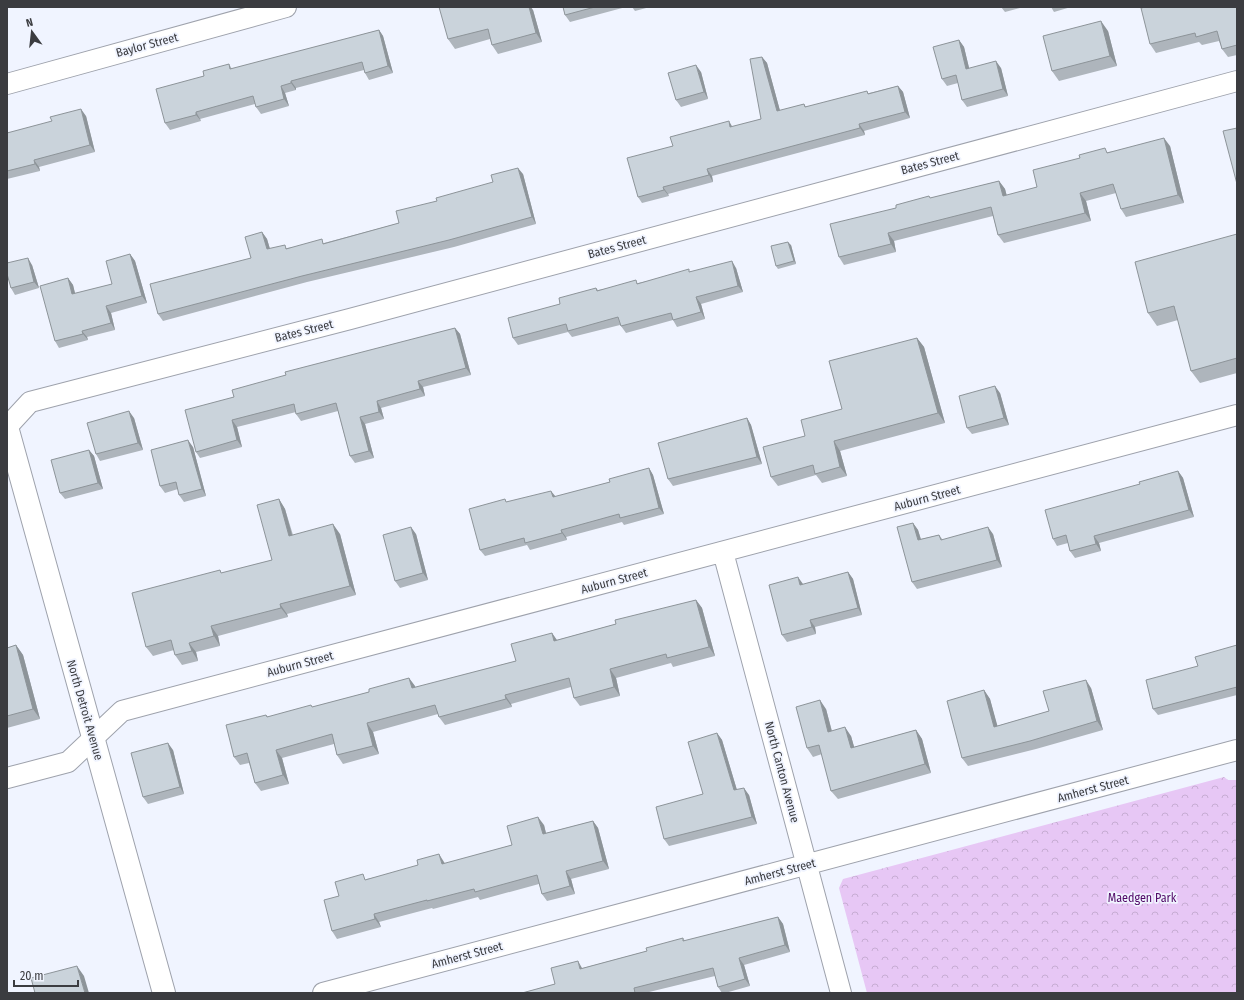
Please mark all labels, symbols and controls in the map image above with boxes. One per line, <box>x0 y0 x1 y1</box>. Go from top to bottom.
north arrow <box>12 12 52 52</box>
text: N <box>25 16 34 30</box>
street label: Baylor Street <box>114 30 180 60</box>
street label: Bates Street <box>899 149 961 177</box>
street label: Bates Street <box>586 233 648 261</box>
street label: Bates Street <box>273 317 335 345</box>
street label: Auburn Street <box>892 482 962 514</box>
street label: Auburn Street <box>579 565 649 597</box>
street label: Auburn Street <box>265 648 335 680</box>
street label: North Detroit Avenue <box>64 658 106 762</box>
street label: North Canton Avenue <box>762 720 802 824</box>
street label: Amherst Street <box>1056 773 1130 805</box>
street label: Amherst Street <box>743 856 817 888</box>
park label: Maedgen Park <box>1108 891 1177 905</box>
street label: Amherst Street <box>430 939 504 971</box>
scale bar <box>14 962 78 988</box>
text: 20 m <box>20 969 44 983</box>

